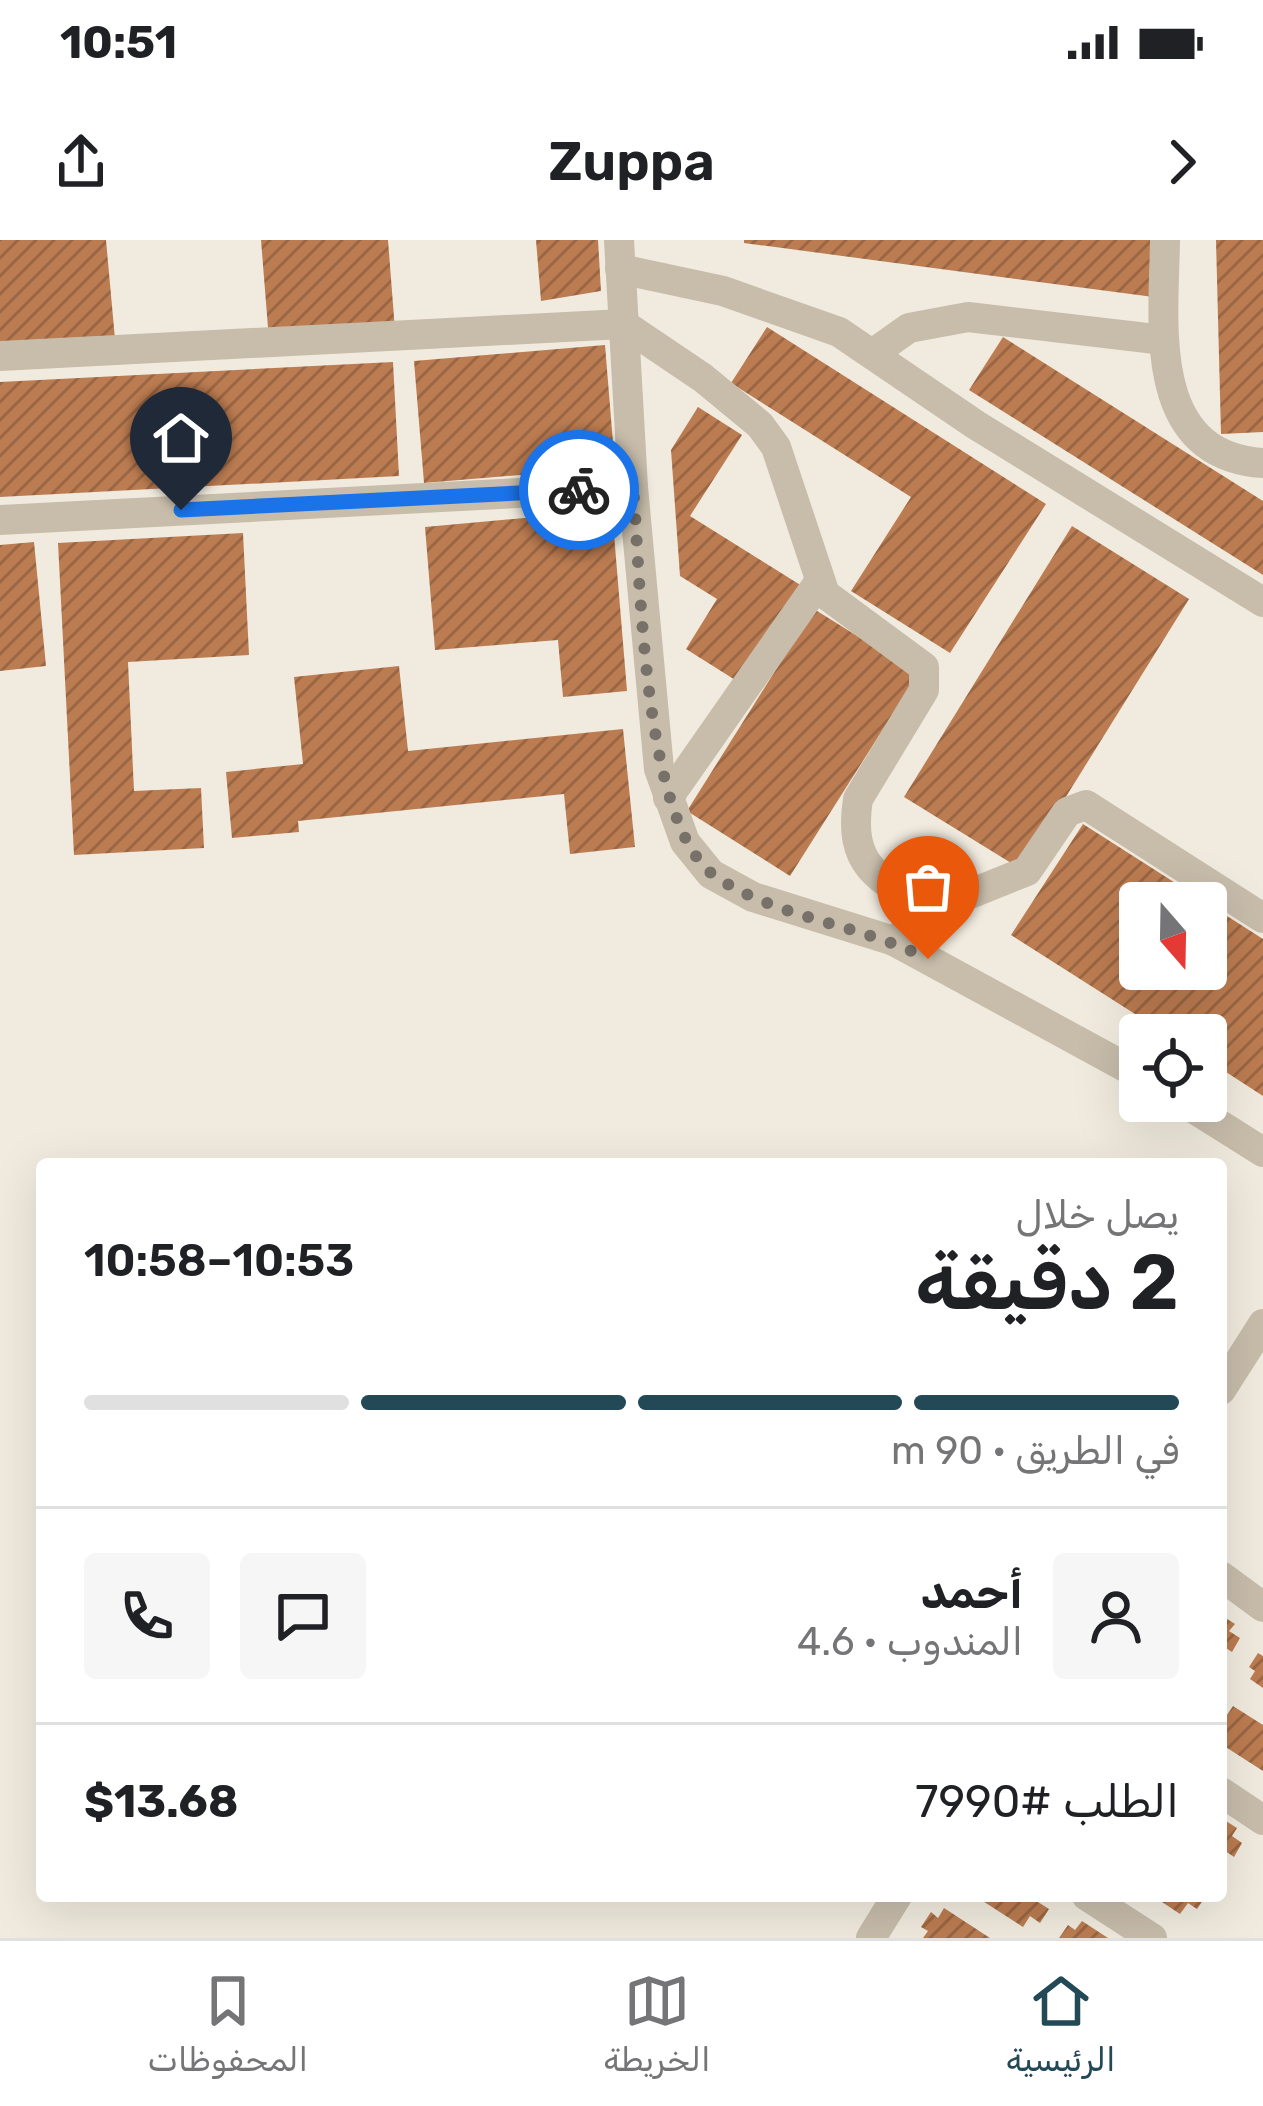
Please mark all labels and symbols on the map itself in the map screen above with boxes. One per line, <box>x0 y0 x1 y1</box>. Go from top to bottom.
pin <box>130 387 232 510</box>
courier <box>519 430 639 550</box>
pin <box>877 836 979 959</box>
north arrow <box>1119 882 1227 990</box>

